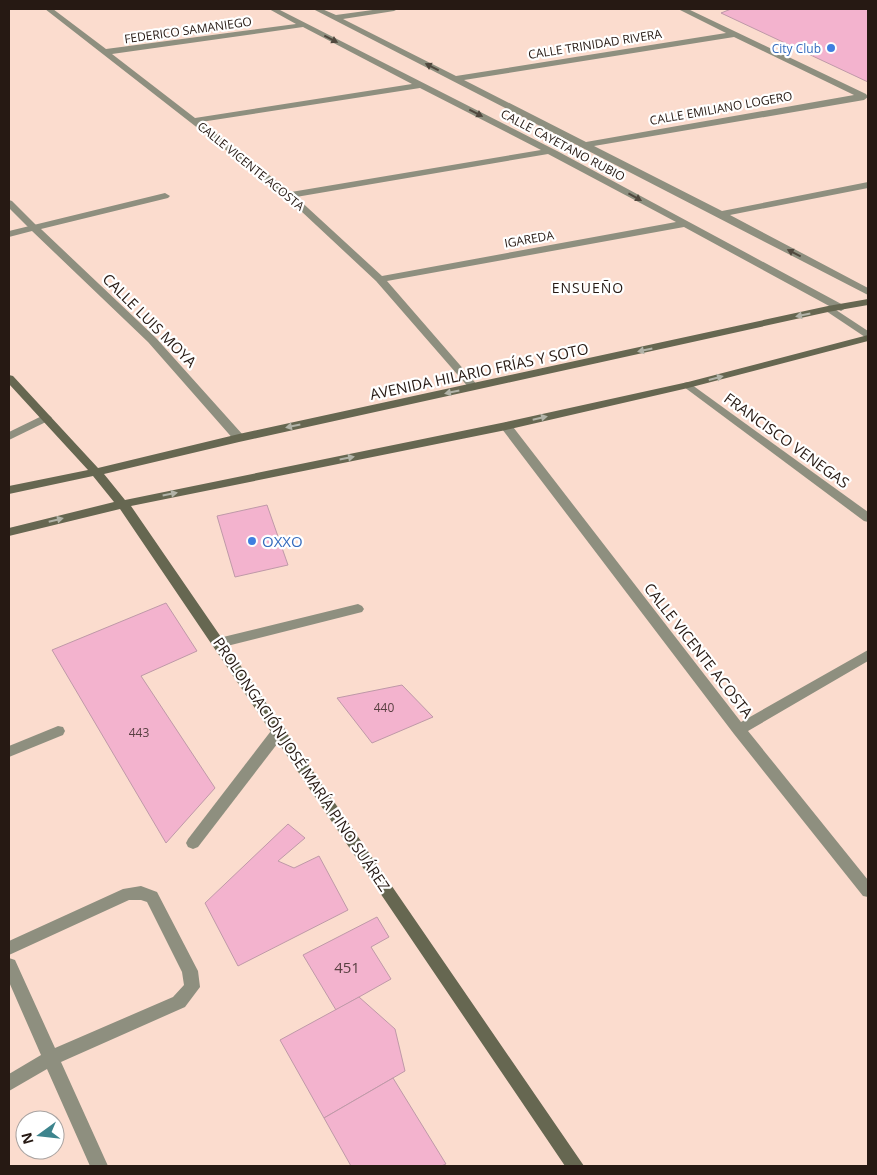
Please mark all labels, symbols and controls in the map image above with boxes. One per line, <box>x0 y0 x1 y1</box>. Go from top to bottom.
street label: FEDERICO SAMANIEGO <box>123 13 253 47</box>
street label: CALLE TRINIDAD RIVERA <box>527 25 663 63</box>
one-way arrow <box>324 35 339 43</box>
place label: City Club <box>772 40 821 57</box>
marker: City Club <box>825 42 837 54</box>
one-way arrow <box>424 63 439 71</box>
street label: CALLE EMILIANO LOGERO <box>648 87 794 129</box>
street label: CALLE CAYETANO RUBIO <box>498 105 628 185</box>
one-way arrow <box>469 109 483 117</box>
street label: CALLE VICENTE ACOSTA <box>194 118 308 215</box>
one-way arrow <box>628 193 642 202</box>
street label: IGAREDA <box>503 226 556 252</box>
one-way arrow <box>787 249 801 257</box>
street label: CALLE LUIS MOYA <box>99 269 202 372</box>
district label: ENSUEÑO <box>552 278 624 297</box>
one-way arrow <box>796 311 811 319</box>
street label: AVENIDA HILARIO FRÍAS Y SOTO <box>368 338 590 404</box>
one-way arrow <box>637 346 652 354</box>
one-way arrow <box>708 374 723 382</box>
one-way arrow <box>444 388 459 396</box>
street label: FRANCISCO VENEGAS <box>720 388 854 492</box>
one-way arrow <box>533 414 548 422</box>
one-way arrow <box>285 422 300 430</box>
one-way arrow <box>339 454 355 462</box>
one-way arrow <box>163 490 178 498</box>
one-way arrow <box>49 516 64 524</box>
place label: OXXO <box>262 531 303 551</box>
marker: OXXO <box>246 535 258 547</box>
street label: CALLE VICENTE ACOSTA <box>640 578 758 722</box>
street label: PROLONGACIÓN JOSÉ MARÍA PINO SUÁREZ <box>209 633 395 895</box>
house number: 440 <box>374 699 394 716</box>
house number: 443 <box>129 724 149 741</box>
house number: 451 <box>334 957 360 977</box>
north arrow <box>15 1110 65 1160</box>
text: N <box>16 1131 38 1146</box>

